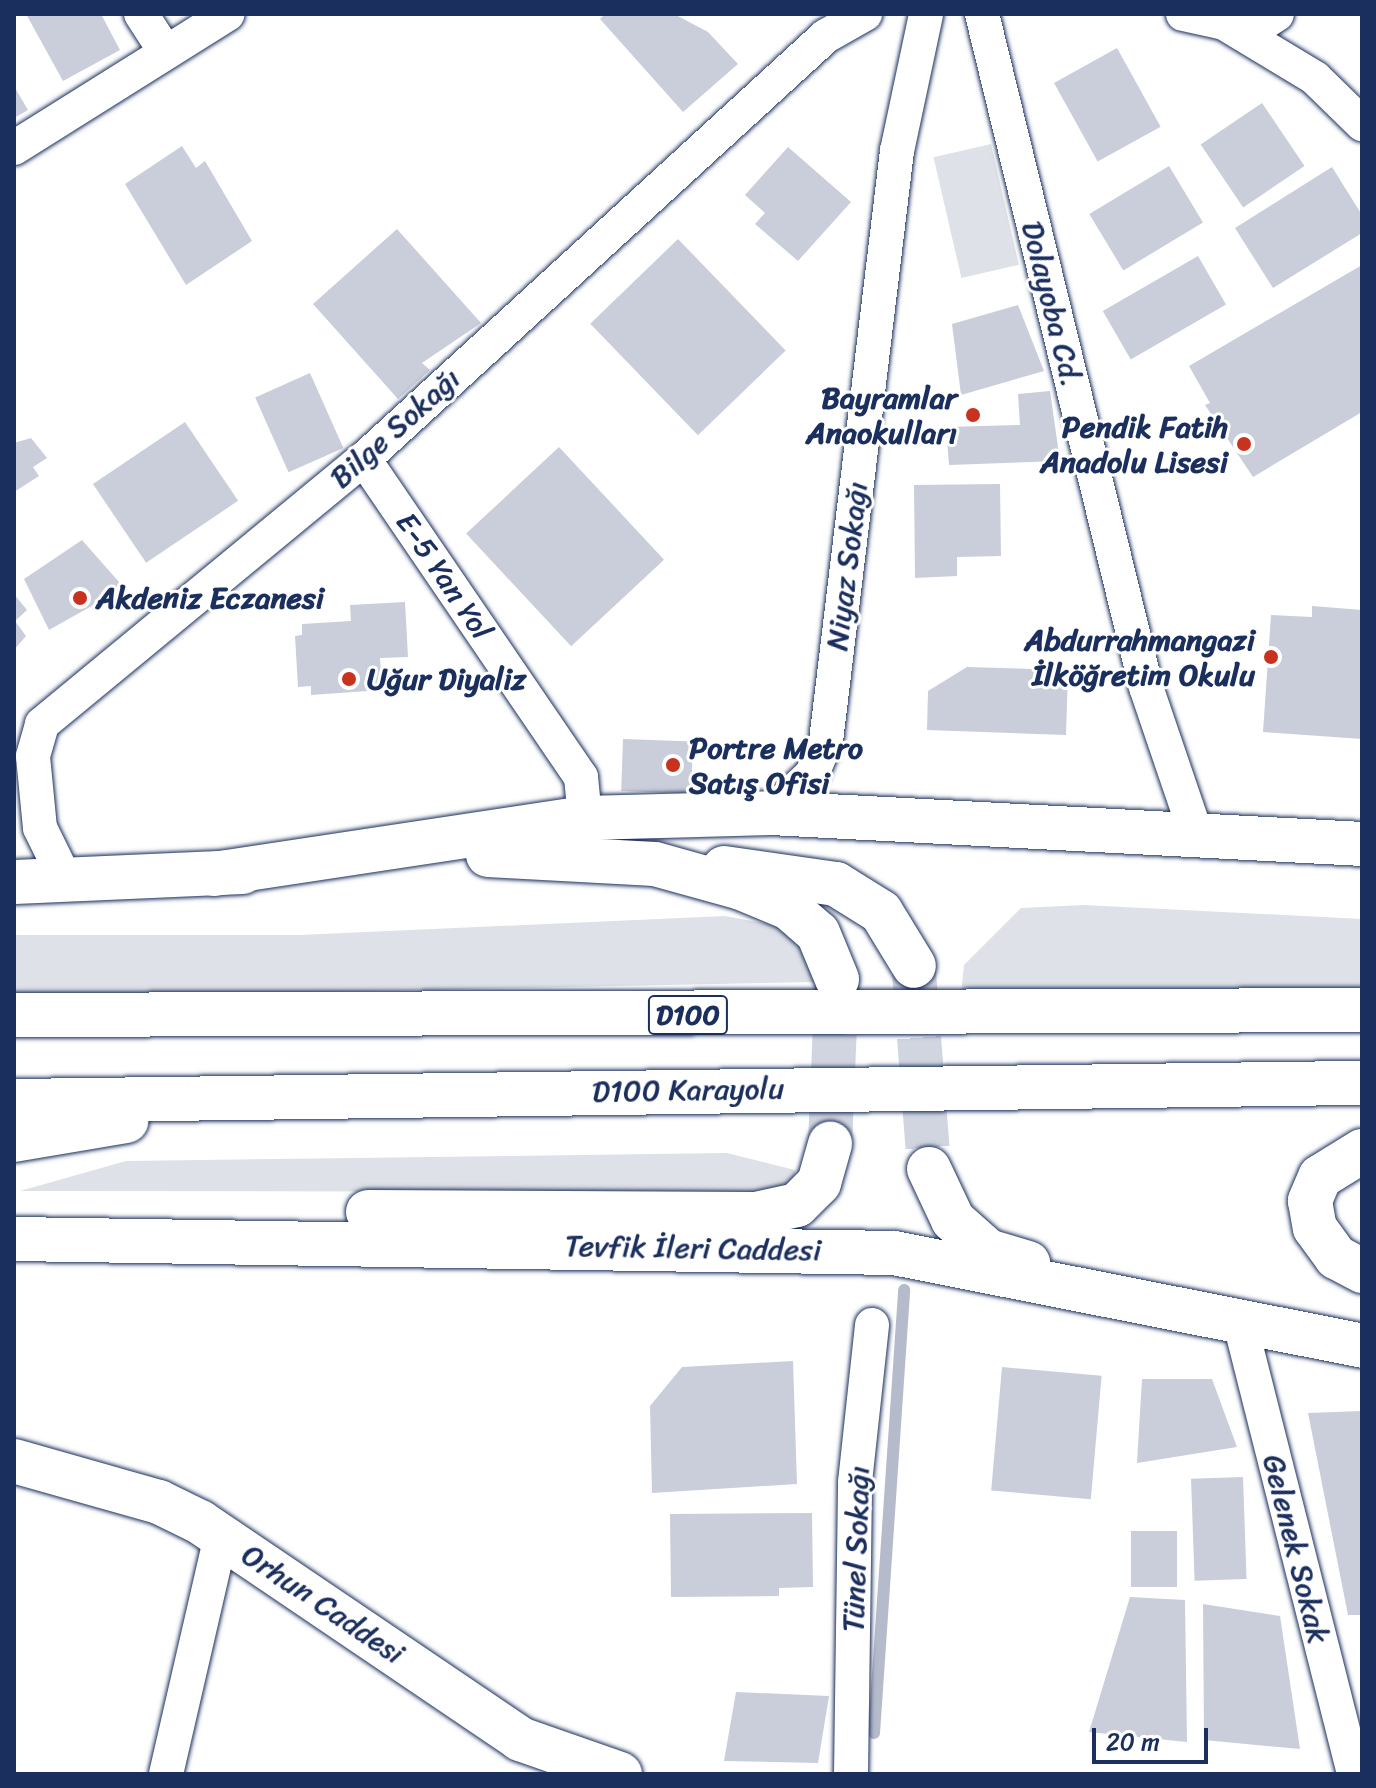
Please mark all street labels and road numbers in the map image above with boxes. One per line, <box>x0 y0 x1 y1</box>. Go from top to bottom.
street label: Dolayoba Cd. <box>1014 217 1090 391</box>
street label: Bilge Sokağı <box>323 360 467 496</box>
street label: Niyaz Sokağı <box>819 479 875 653</box>
street label: E-5 Yan Yol <box>388 505 500 647</box>
road number: D100 <box>646 991 730 1039</box>
street label: D100 Karayolu <box>592 1070 784 1110</box>
street label: Tevfik İleri Caddesi <box>565 1228 821 1268</box>
street label: Gelenek Sokak <box>1255 1451 1337 1647</box>
street label: Tünel Sokağı <box>835 1465 877 1633</box>
street label: Orhun Caddesi <box>235 1536 411 1672</box>

